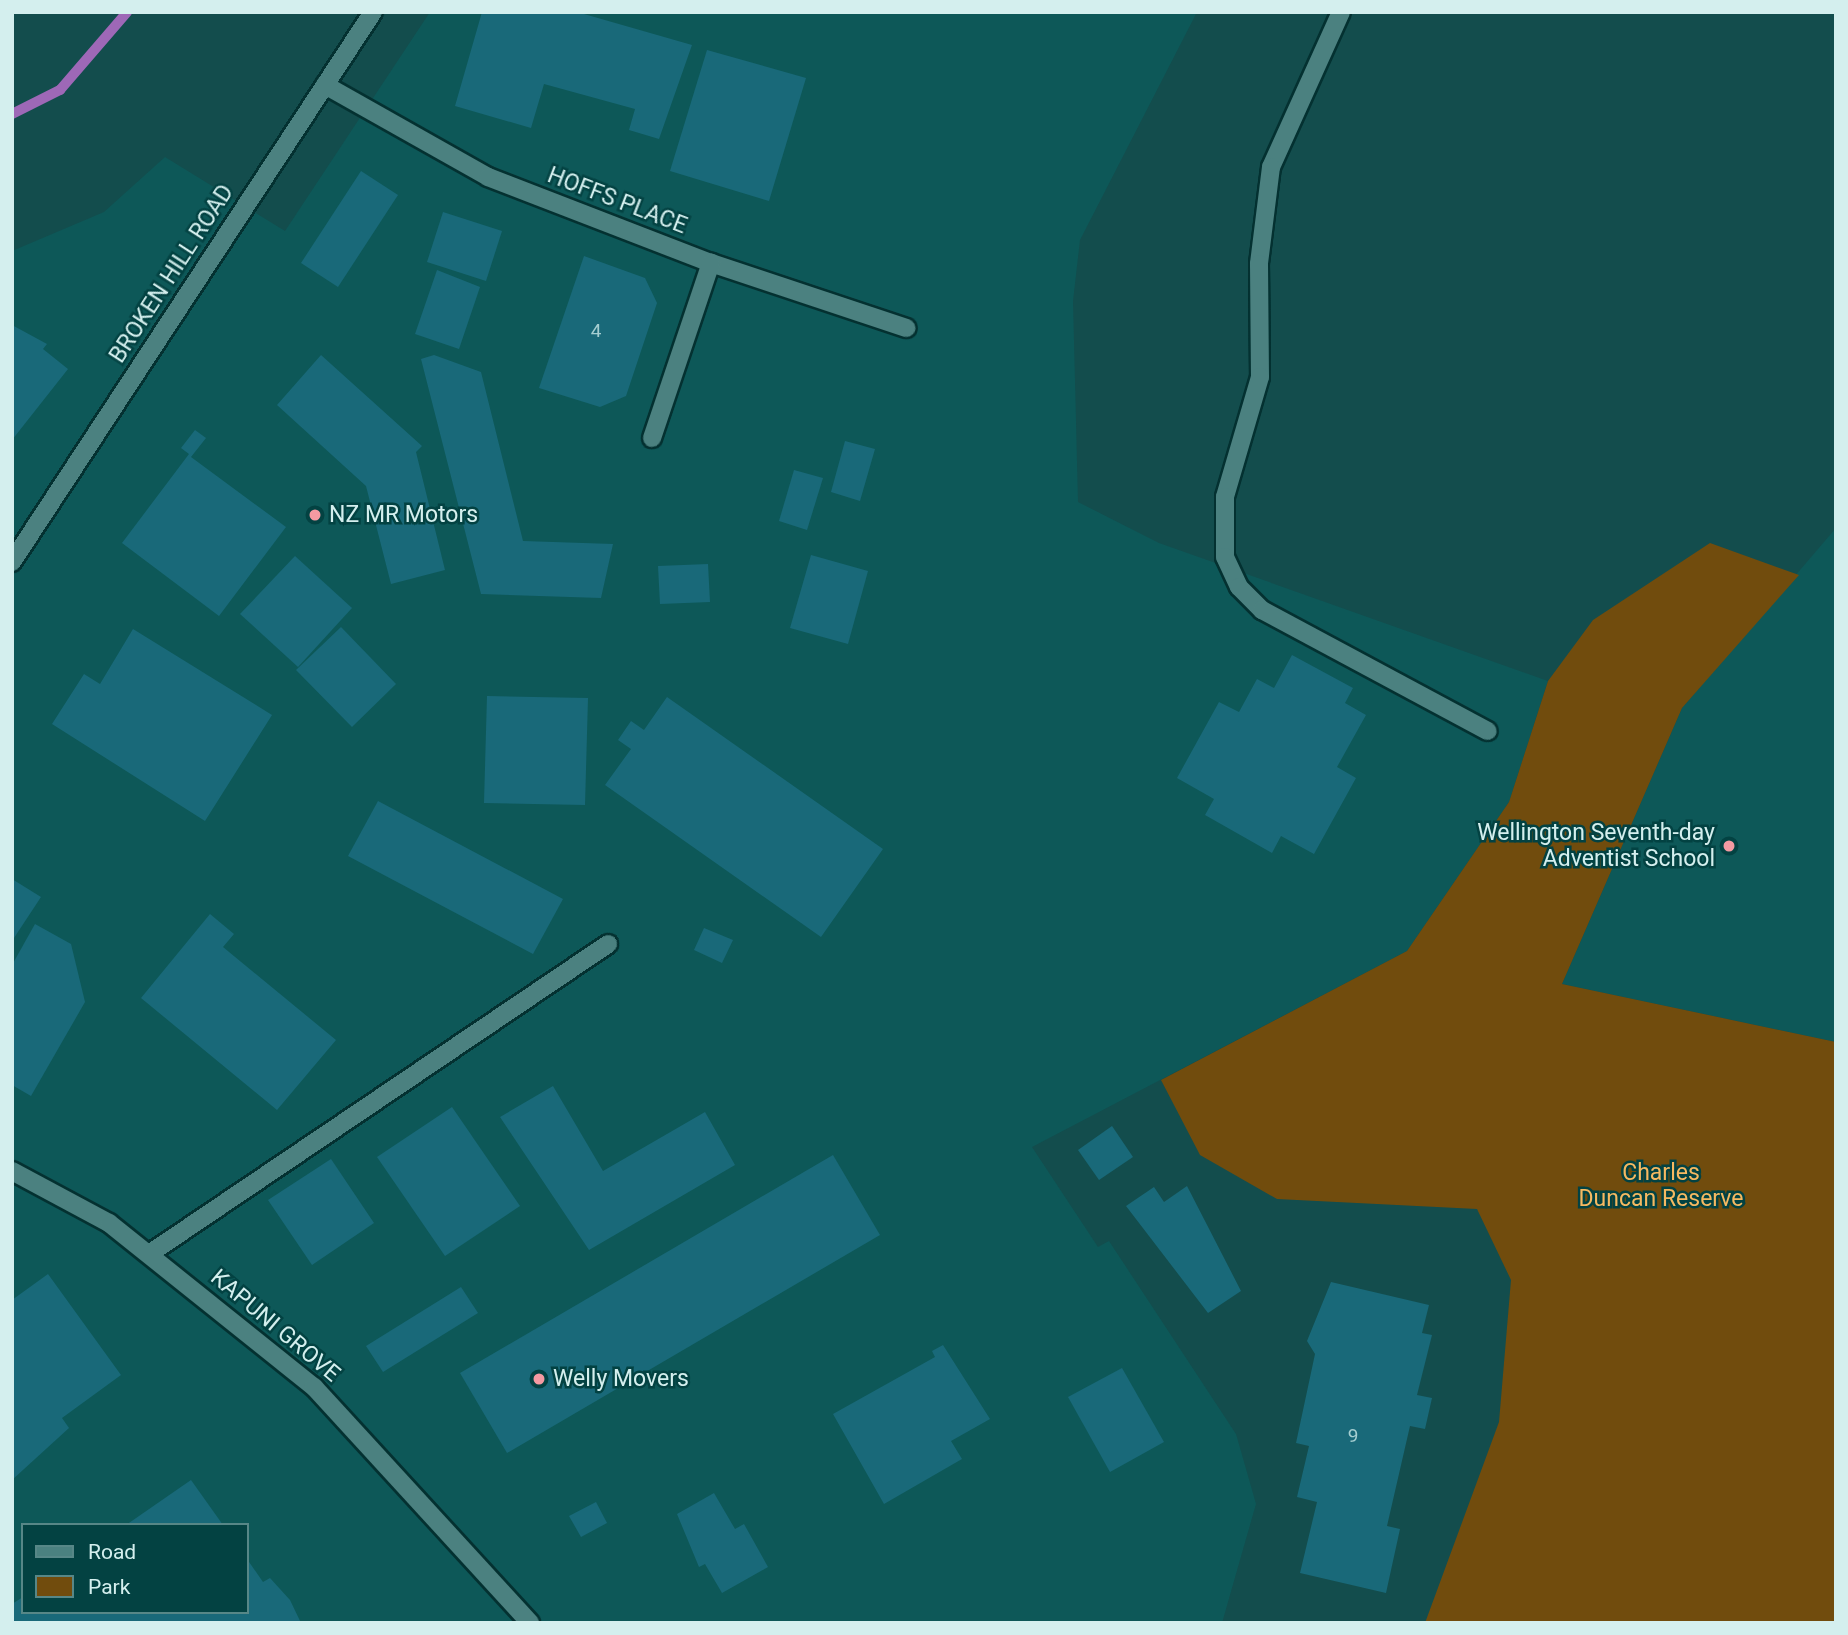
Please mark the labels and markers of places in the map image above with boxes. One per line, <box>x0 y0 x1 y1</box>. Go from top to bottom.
place label: NZ MR Motors <box>329 501 478 529</box>
marker: NZ MR Motors <box>307 507 323 523</box>
place label: Wellington Seventh-day Adventist School <box>1477 819 1715 873</box>
marker: Wellington Seventh-day Adventist School <box>1721 838 1737 854</box>
place label: Welly Movers <box>553 1365 689 1393</box>
marker: Welly Movers <box>531 1371 547 1387</box>

